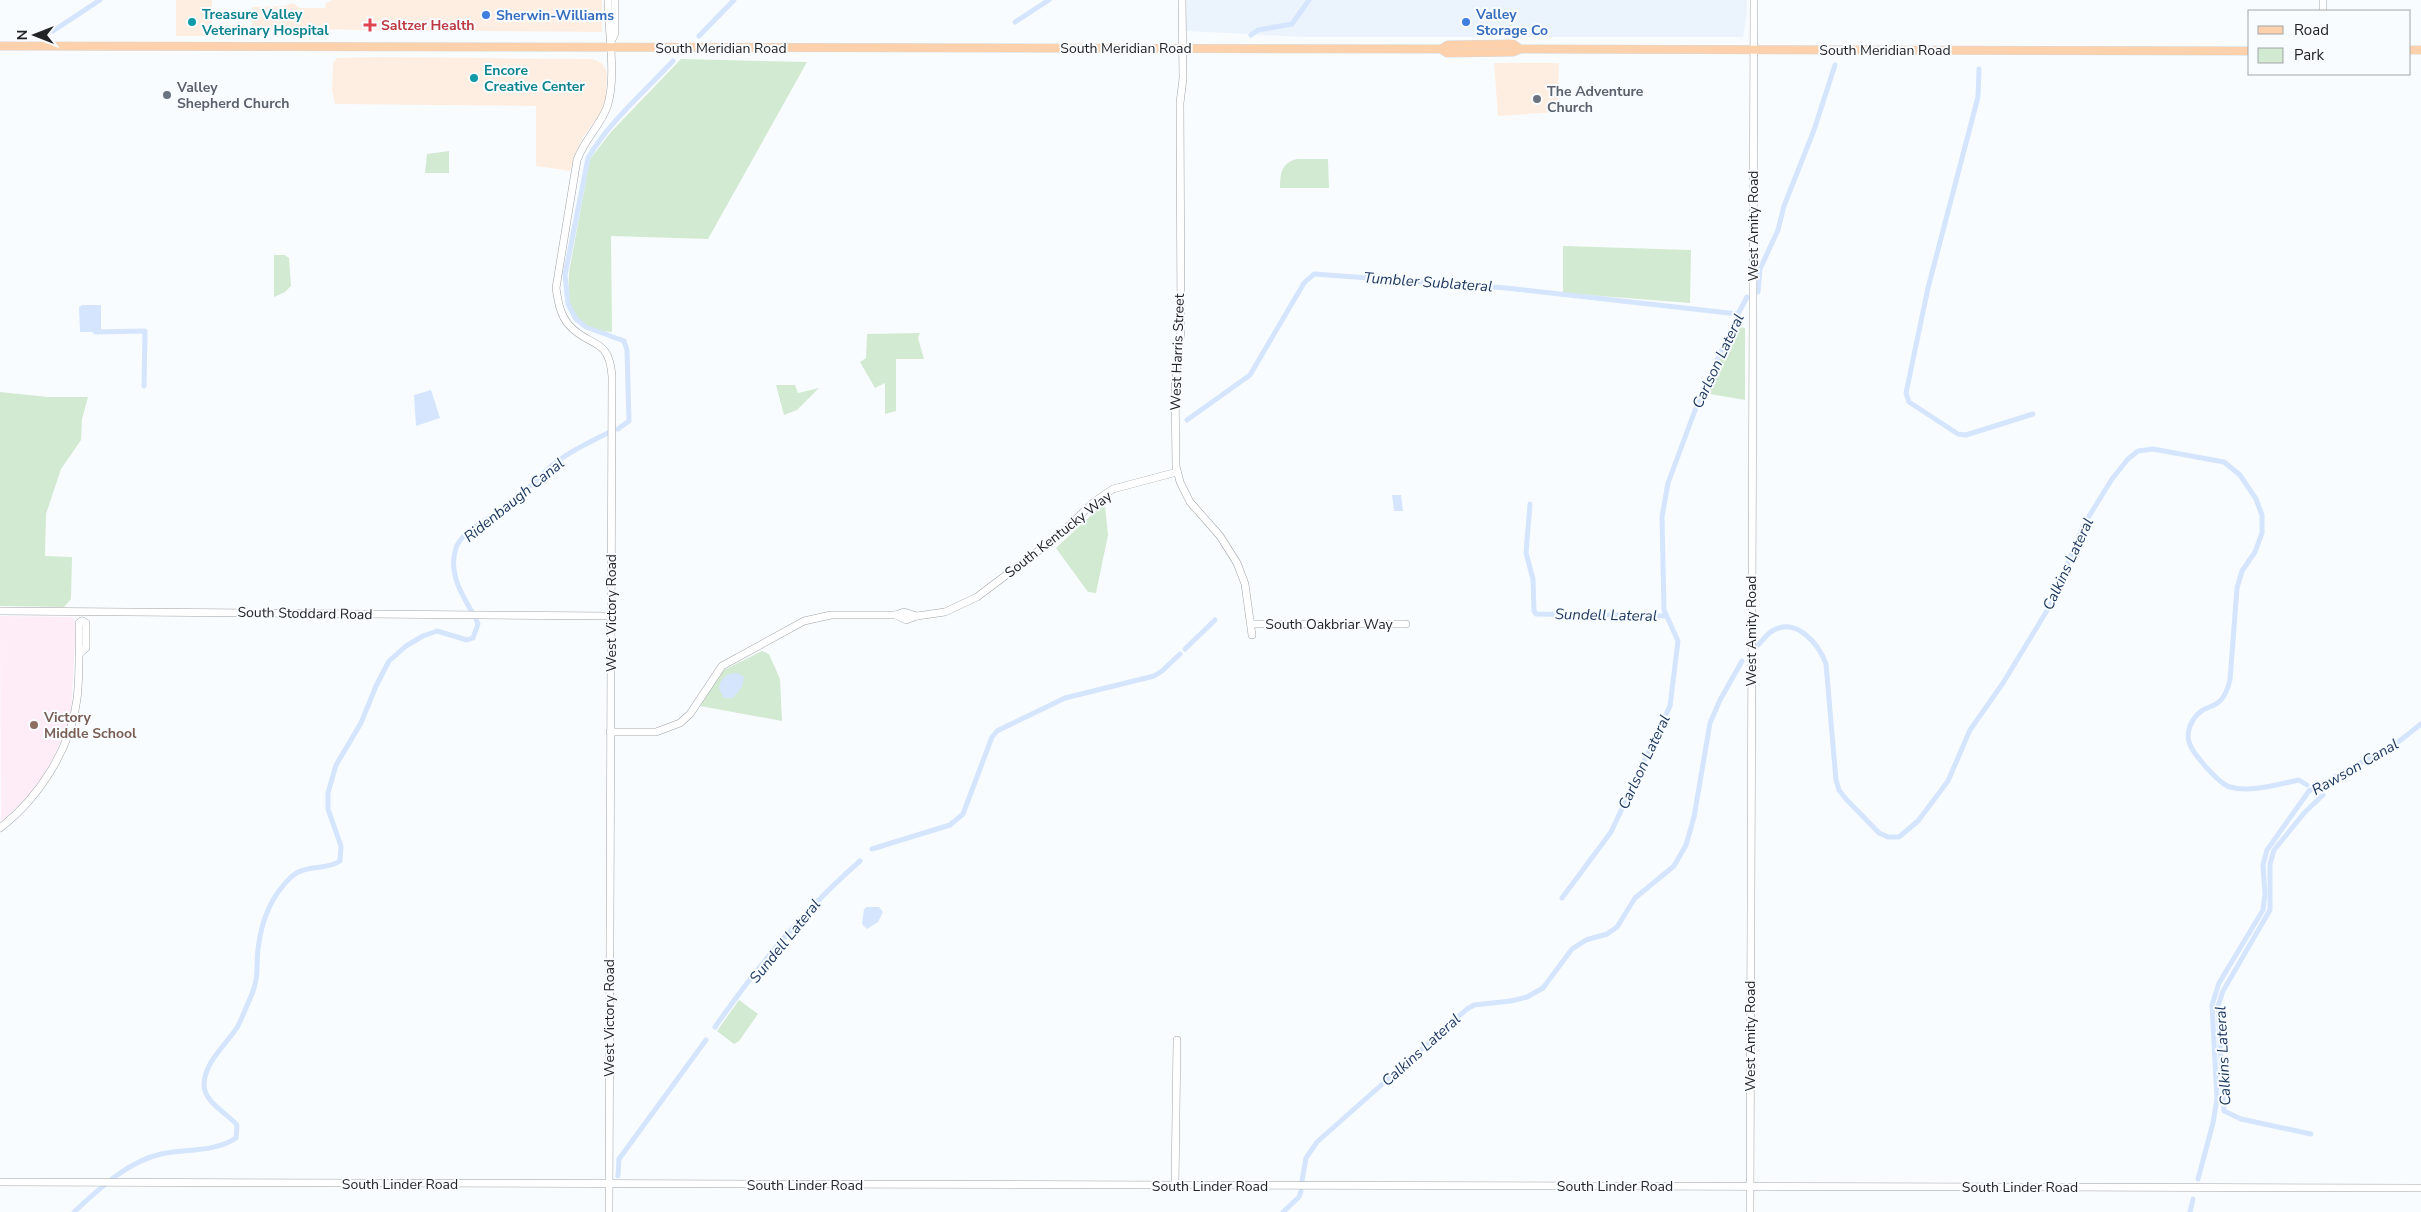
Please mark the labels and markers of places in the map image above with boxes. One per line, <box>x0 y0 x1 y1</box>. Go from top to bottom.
place label: Treasure Valley Veterinary Hospital <box>201 5 329 40</box>
place label: Valley Storage Co <box>1475 5 1548 40</box>
place label: Sherwin-Williams <box>496 6 614 25</box>
marker: Sherwin-Williams <box>480 9 492 21</box>
marker: Treasure Valley Veterinary Hospital <box>186 16 198 28</box>
place label: Saltzer Health <box>381 16 474 35</box>
marker: Valley Storage Co <box>1460 16 1472 28</box>
marker: Saltzer Health <box>363 18 377 32</box>
place label: Encore Creative Center <box>484 61 585 96</box>
marker: Encore Creative Center <box>468 72 480 84</box>
place label: Valley Shepherd Church <box>176 78 289 113</box>
place label: The Adventure Church <box>1547 82 1644 117</box>
marker: Valley Shepherd Church <box>161 89 173 101</box>
marker: The Adventure Church <box>1531 93 1543 105</box>
place label: Victory Middle School <box>43 708 137 743</box>
marker: Victory Middle School <box>28 719 40 731</box>

